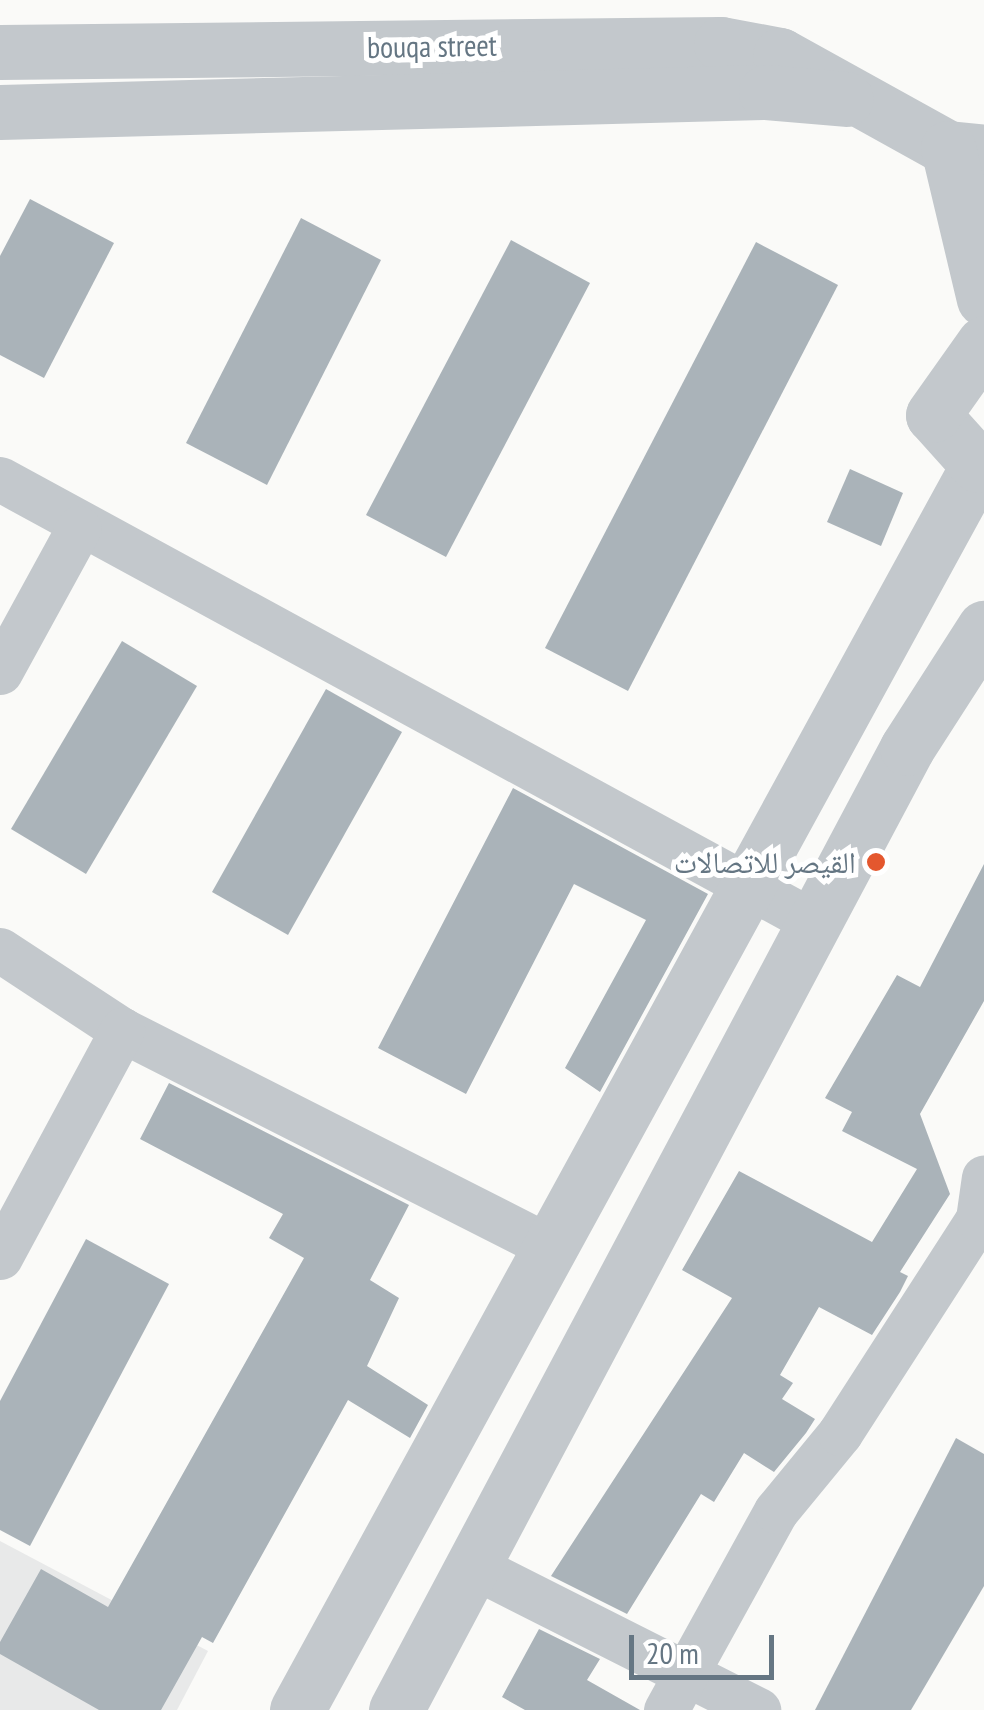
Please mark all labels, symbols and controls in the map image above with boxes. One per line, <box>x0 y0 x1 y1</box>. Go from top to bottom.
street label: bouqa street <box>367 27 497 65</box>
place label: القيصر للاتصالات <box>674 844 856 880</box>
marker: القيصر للاتصالات <box>865 851 887 873</box>
scale bar <box>634 1615 779 1677</box>
text: 20 m <box>646 1633 699 1672</box>

